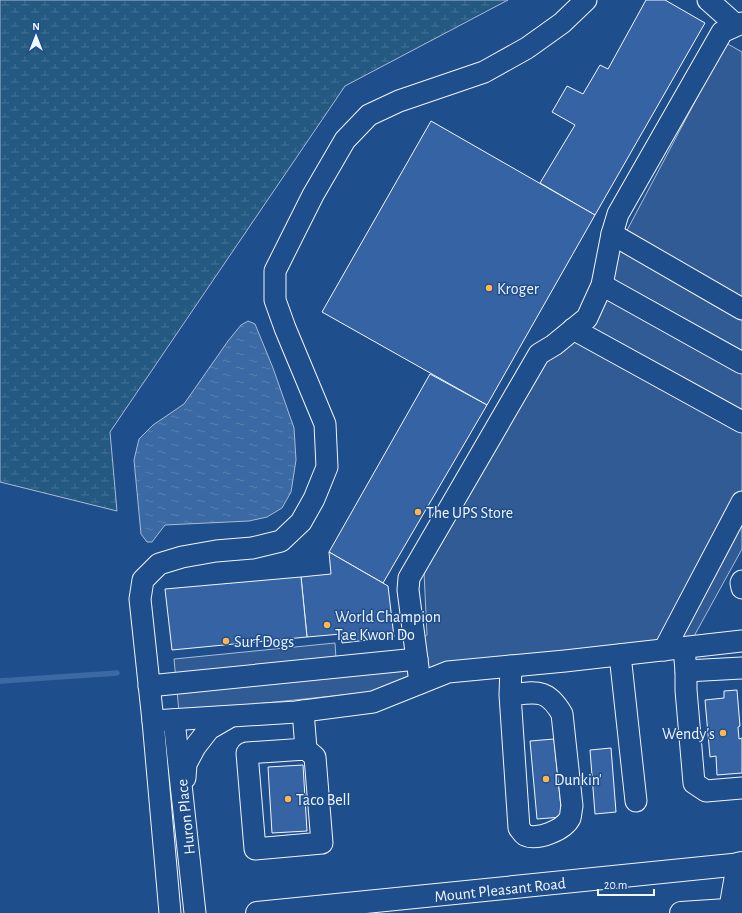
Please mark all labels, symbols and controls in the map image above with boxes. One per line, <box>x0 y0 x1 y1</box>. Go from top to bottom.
north arrow <box>16 16 56 56</box>
text: N <box>32 21 40 32</box>
place label: Kroger <box>497 281 540 297</box>
marker: Kroger <box>484 283 494 293</box>
place label: The UPS Store <box>426 505 513 521</box>
marker: The UPS Store <box>413 507 423 517</box>
place label: World Champion Tae Kwon Do <box>335 609 441 643</box>
marker: World Champion Tae Kwon Do <box>322 620 332 630</box>
place label: Surf Dogs <box>234 634 294 650</box>
marker: Surf Dogs <box>221 636 231 646</box>
place label: Wendy's <box>662 726 715 743</box>
marker: Wendy's <box>718 728 728 738</box>
place label: Dunkin' <box>554 772 602 788</box>
marker: Dunkin' <box>541 774 551 784</box>
street label: Huron Place <box>174 778 198 855</box>
place label: Taco Bell <box>296 792 351 808</box>
marker: Taco Bell <box>283 794 293 804</box>
scale bar <box>598 871 654 897</box>
street label: Mount Pleasant Road <box>434 875 567 905</box>
text: 20 m <box>604 879 627 891</box>

